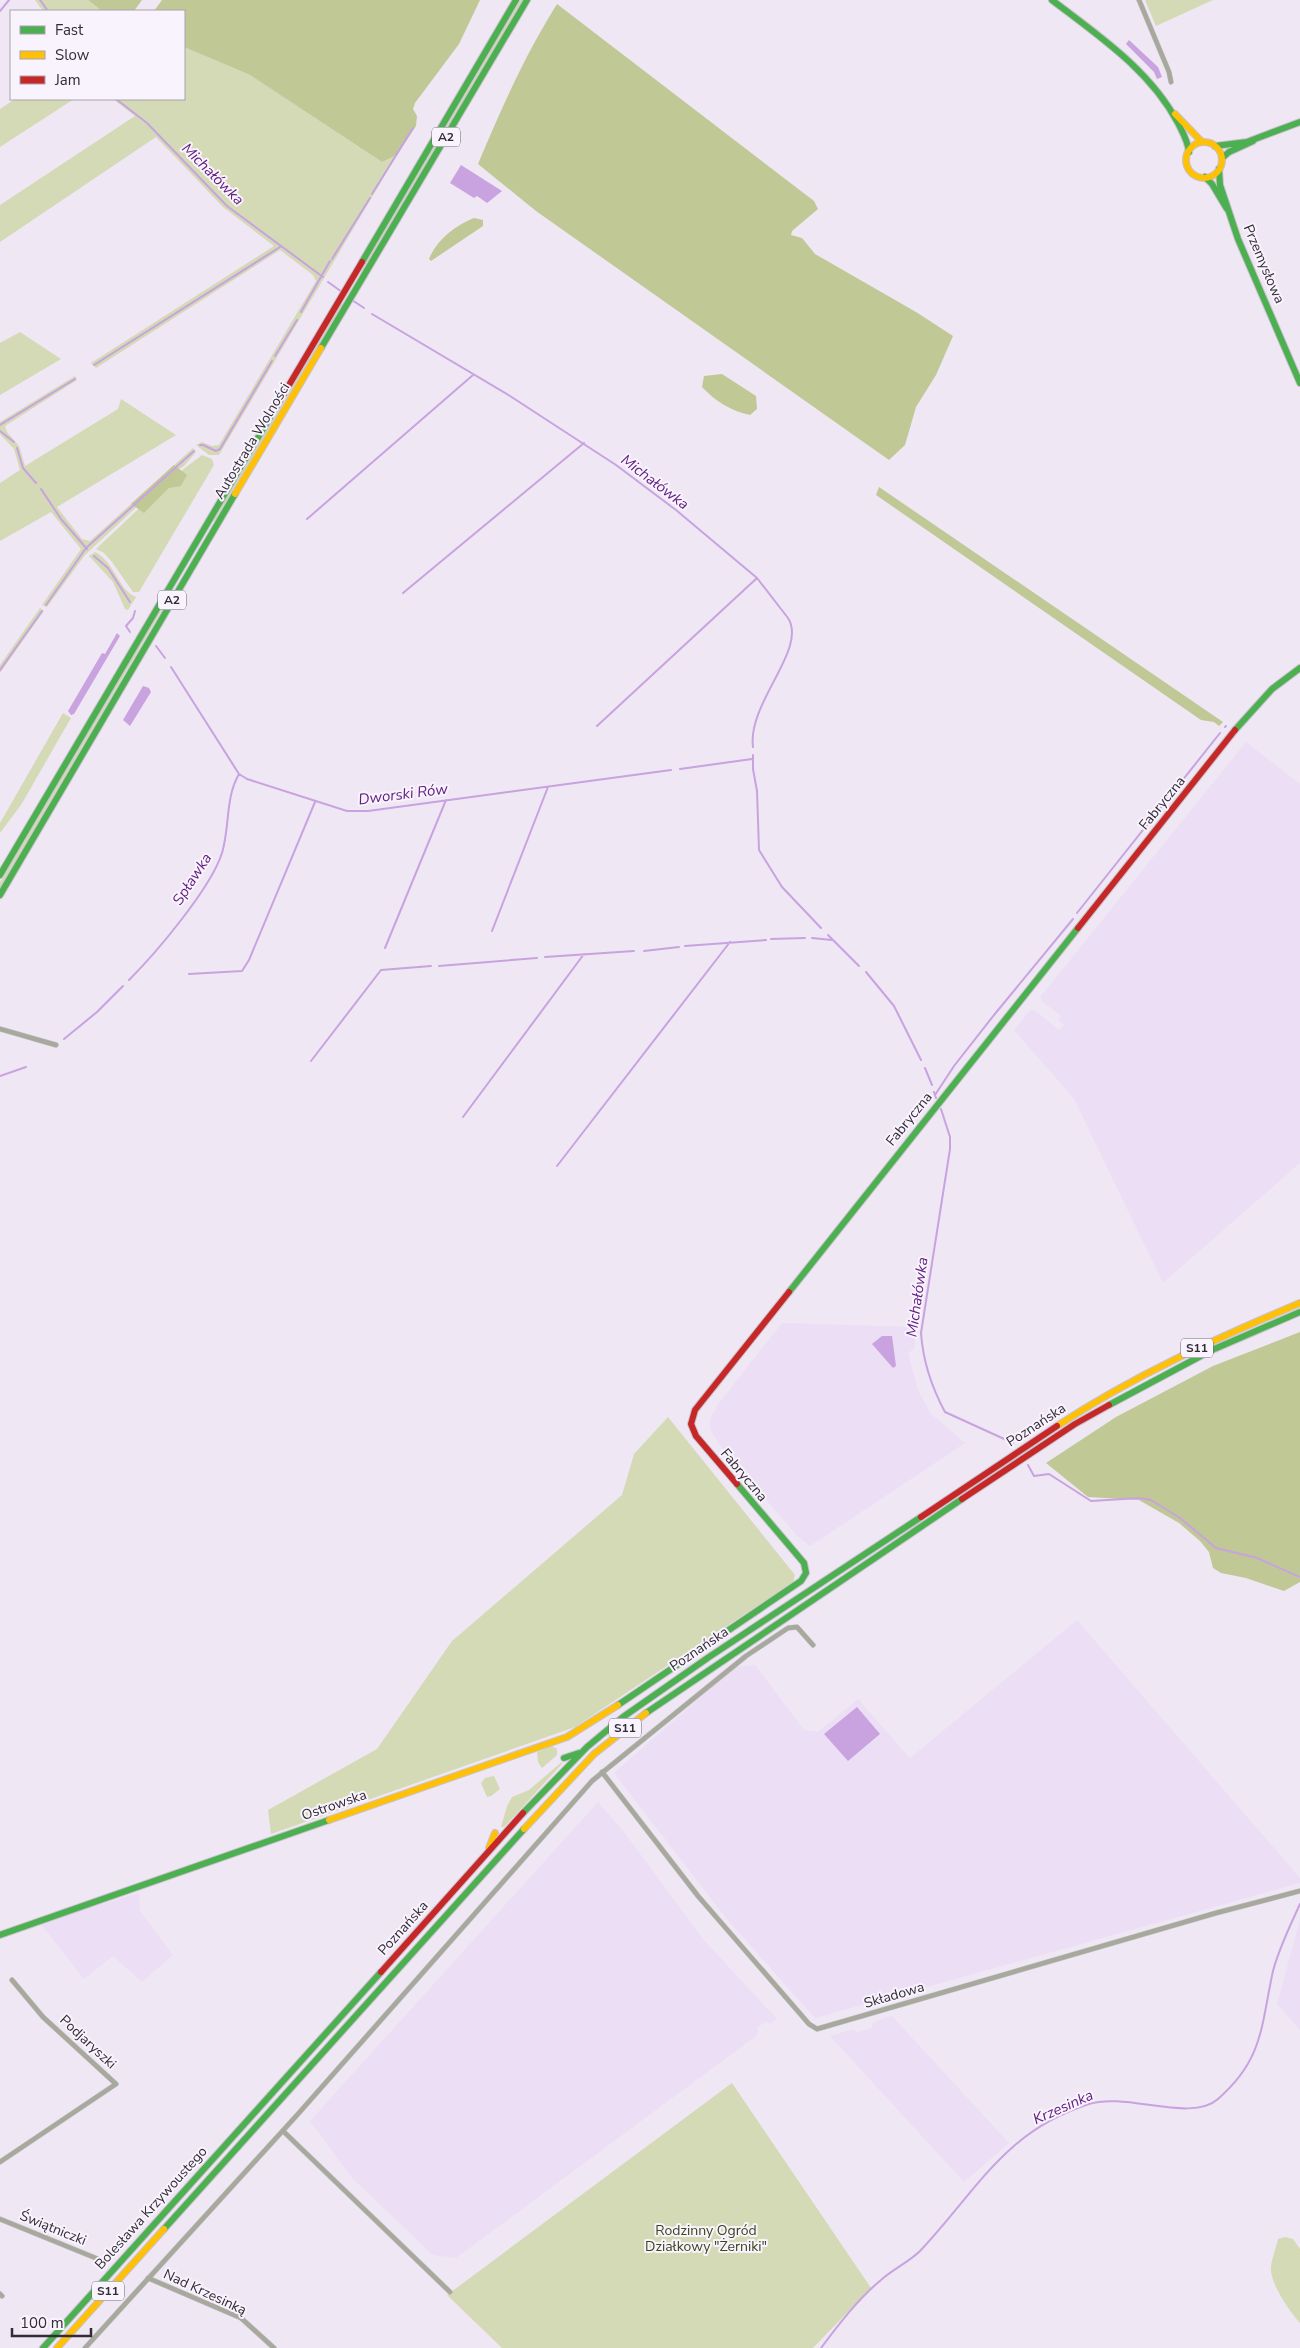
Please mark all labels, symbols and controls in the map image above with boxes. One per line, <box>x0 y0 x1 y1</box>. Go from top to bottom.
legend <box>10 10 185 100</box>
text: Fast <box>55 20 84 40</box>
text: Slow <box>55 45 90 65</box>
text: Jam <box>54 70 81 90</box>
road number: A2 <box>432 128 460 146</box>
water label: Michałówka <box>178 139 248 209</box>
street label: Przemysłowa <box>1239 222 1289 306</box>
street label: Autostrada Wolności <box>210 379 294 503</box>
water label: Michałówka <box>617 450 693 514</box>
road number: A2 <box>158 590 186 610</box>
street label: Fabryczna <box>1135 772 1189 834</box>
water label: Dworski Rów <box>357 779 449 809</box>
water label: Spławka <box>168 849 216 909</box>
street label: Fabryczna <box>882 1088 936 1150</box>
water label: Michałówka <box>902 1256 932 1338</box>
road number: S11 <box>1181 1339 1213 1358</box>
street label: Poznańska <box>1003 1399 1069 1451</box>
street label: Fabryczna <box>716 1444 772 1506</box>
street label: Poznańska <box>666 1622 732 1676</box>
road number: S11 <box>609 1719 641 1738</box>
street label: Ostrowska <box>299 1785 369 1825</box>
street label: Poznańska <box>373 1897 433 1959</box>
street label: Składowa <box>862 1977 926 2013</box>
street label: Podjaryszki <box>56 2011 120 2073</box>
water label: Krzesinka <box>1030 2085 1096 2129</box>
street label: Bolesława Krzywoustego <box>91 2142 212 2274</box>
street label: Świątniczki <box>17 2206 89 2250</box>
park label: Rodzinny Ogród Działkowy "Żerniki" <box>645 2221 767 2256</box>
street label: Nad Krzesinką <box>160 2264 250 2320</box>
road number: S11 <box>92 2282 124 2300</box>
scale bar <box>12 2306 91 2338</box>
text: 100 m <box>20 2313 64 2333</box>

